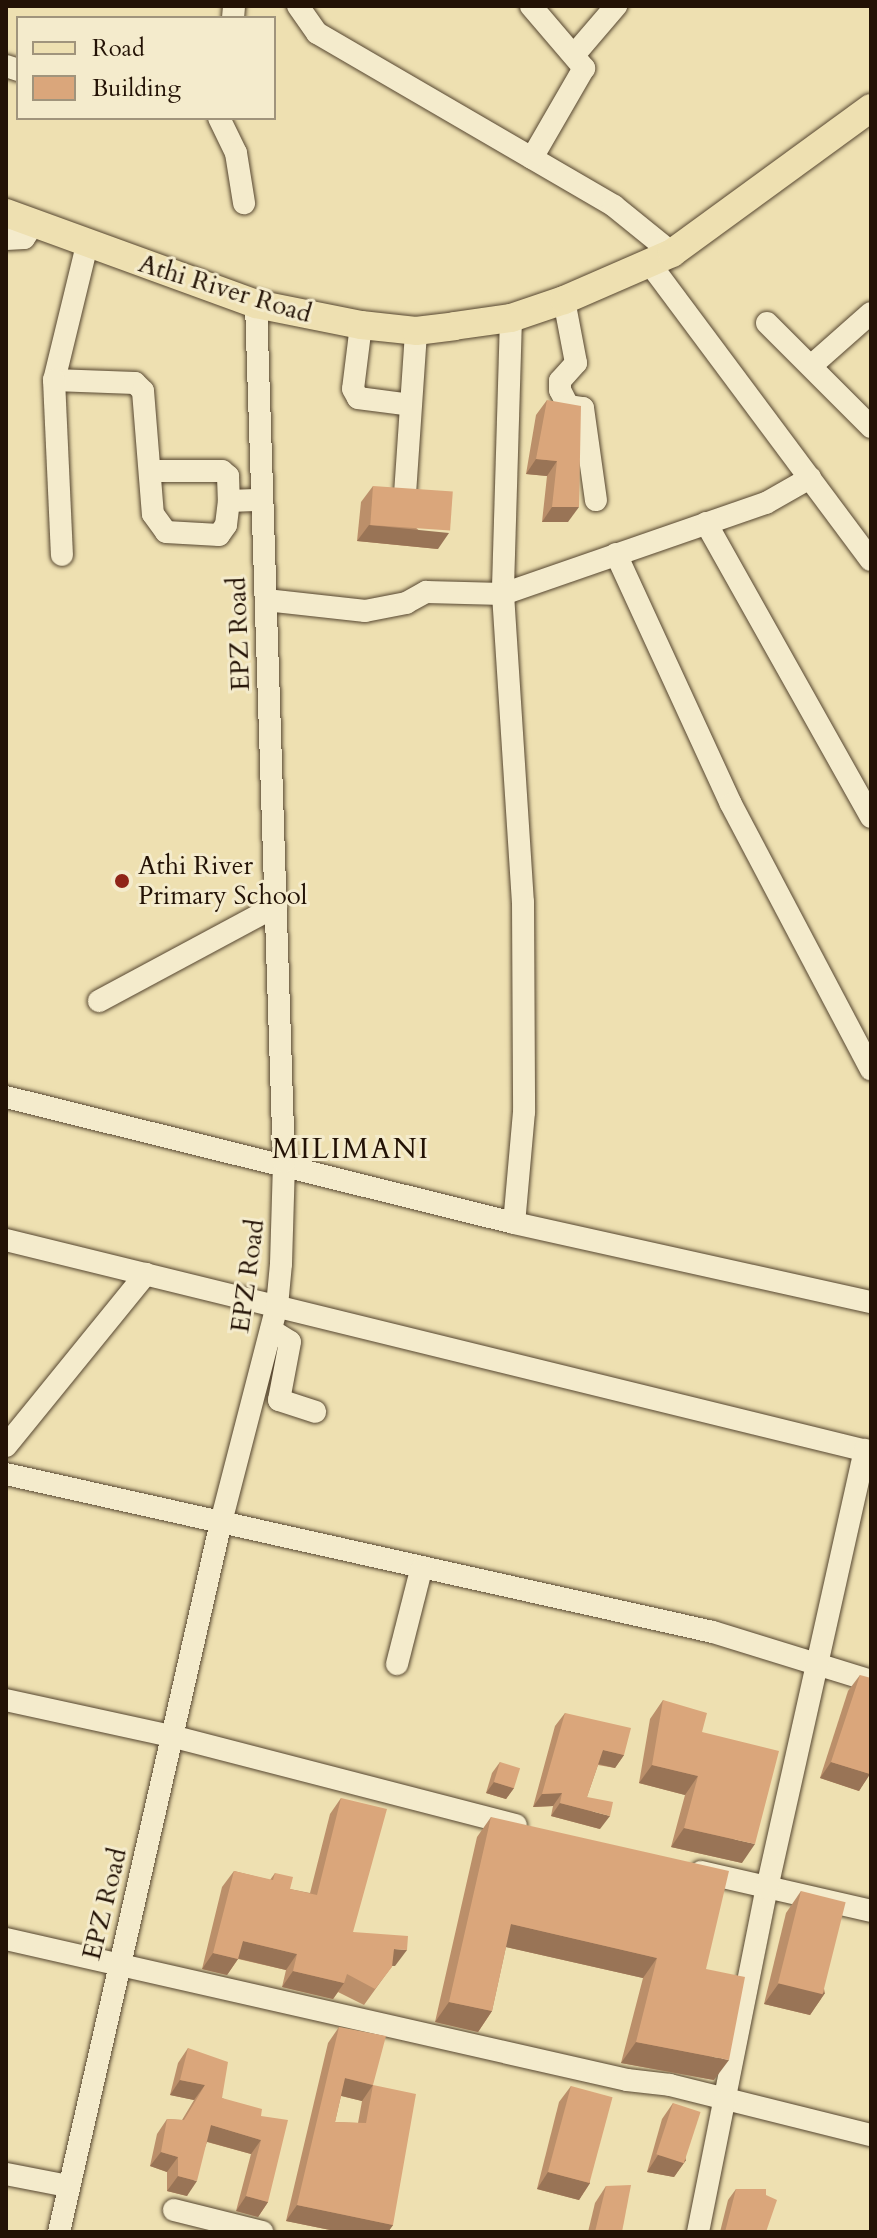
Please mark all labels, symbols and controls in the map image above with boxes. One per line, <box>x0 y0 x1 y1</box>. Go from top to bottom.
legend <box>16 16 276 120</box>
text: Road <box>92 32 145 65</box>
text: Building <box>92 72 181 105</box>
street label: Athi River Road <box>135 248 315 330</box>
street label: EPZ Road <box>221 576 257 692</box>
place label: Athi River Primary School <box>138 850 307 912</box>
marker: Athi River Primary School <box>113 872 131 890</box>
district label: MILIMANI <box>272 1132 430 1166</box>
street label: EPZ Road <box>225 1217 271 1335</box>
street label: EPZ Road <box>76 1845 134 1963</box>

